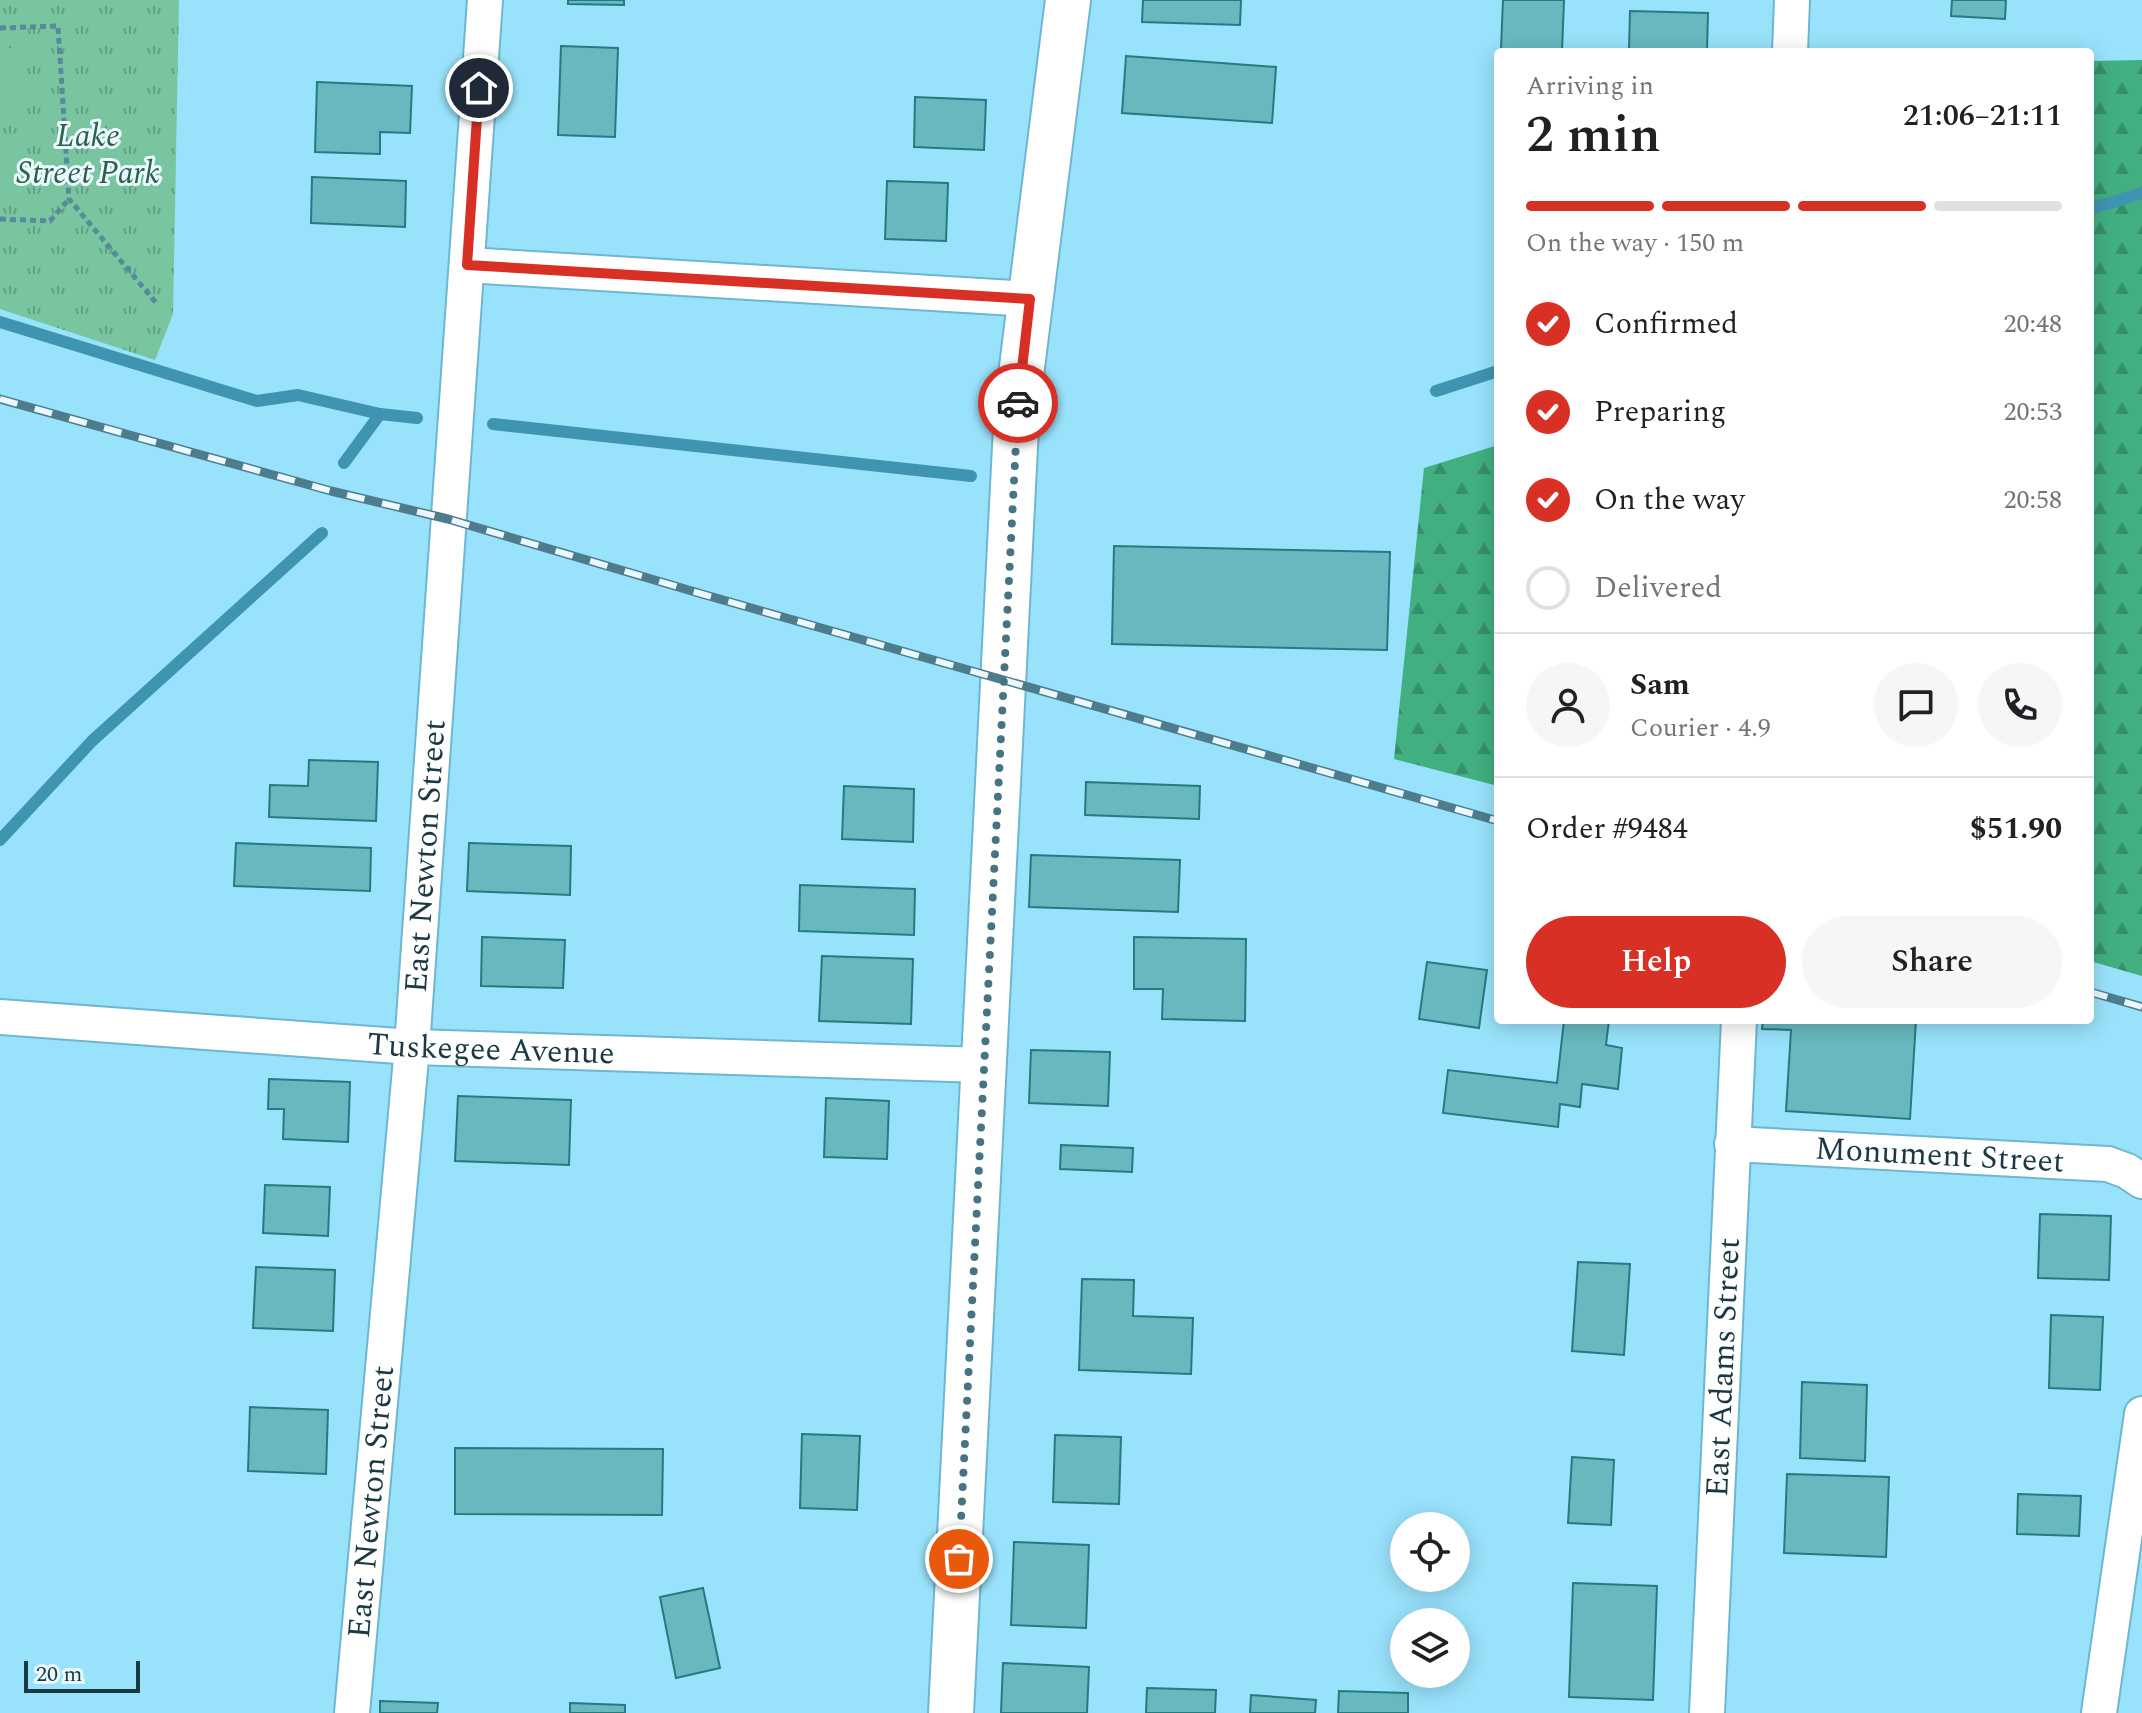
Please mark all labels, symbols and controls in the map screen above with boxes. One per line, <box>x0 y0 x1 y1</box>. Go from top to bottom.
pin <box>445 54 513 122</box>
icon: home <box>457 66 501 110</box>
text: Arriving in <box>1526 66 1654 106</box>
text: 21:06–21:11 <box>1903 93 2062 139</box>
text: 2 min <box>1526 96 1661 175</box>
park label: Lake Street Park <box>16 112 160 198</box>
text: On the way · 150 m <box>1526 223 1744 263</box>
text: Confirmed <box>1594 301 1738 347</box>
icon: check <box>1526 302 1570 346</box>
text: 20:48 <box>2003 304 2062 344</box>
courier <box>978 363 1058 443</box>
icon: car <box>996 381 1040 425</box>
text: Preparing <box>1594 389 1726 435</box>
icon: check <box>1526 390 1570 434</box>
text: 20:53 <box>2003 392 2062 432</box>
text: On the way <box>1594 477 1745 523</box>
icon: check <box>1526 478 1570 522</box>
text: 20:58 <box>2003 480 2062 520</box>
text: Delivered <box>1594 565 1722 611</box>
text: Sam <box>1630 662 1690 708</box>
button: person <box>1526 663 1610 747</box>
button: chat <box>1874 663 1958 747</box>
button: phone <box>1978 663 2062 747</box>
text: Courier · 4.9 <box>1630 708 1771 748</box>
street label: East Newton Street <box>391 718 459 994</box>
text: Order #9484 <box>1526 806 1688 852</box>
text: $51.90 <box>1970 806 2062 852</box>
button: Help <box>1526 916 1786 1008</box>
button: Share <box>1802 916 2062 1008</box>
street label: Tuskegee Avenue <box>365 1019 615 1078</box>
street label: Monument Street <box>1814 1124 2066 1186</box>
street label: East Adams Street <box>1692 1237 1753 1498</box>
street label: East Newton Street <box>334 1363 408 1640</box>
map controls <box>1390 1512 1470 1688</box>
button: locate <box>1390 1512 1470 1592</box>
pin <box>925 1525 993 1593</box>
icon: bag <box>937 1537 981 1581</box>
button: layers <box>1390 1608 1470 1688</box>
scale bar <box>24 1657 140 1693</box>
text: 20 m <box>36 1658 82 1691</box>

